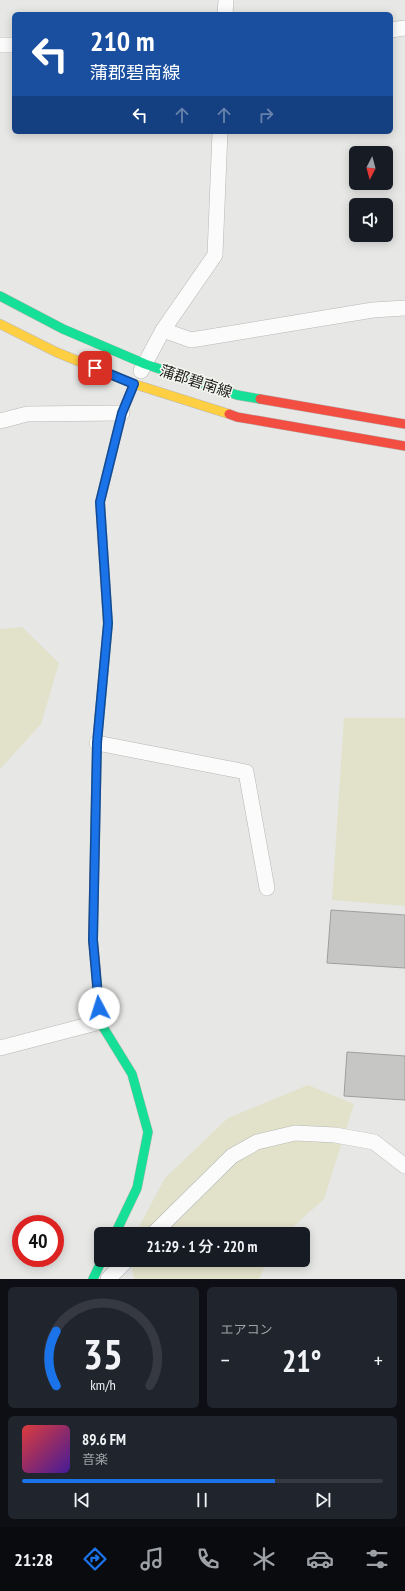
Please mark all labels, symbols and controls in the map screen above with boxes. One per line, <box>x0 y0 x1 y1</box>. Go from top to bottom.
text: 210 m <box>90 22 154 59</box>
icon: left <box>24 28 76 80</box>
text: 蒲郡碧南線 <box>90 61 180 84</box>
icon: left <box>129 104 151 126</box>
icon: ahead <box>171 104 193 126</box>
icon: ahead <box>213 104 235 126</box>
icon: right <box>255 104 277 126</box>
north arrow <box>349 146 393 190</box>
map controls <box>349 146 393 242</box>
button: sound <box>349 198 393 242</box>
pin <box>78 351 112 385</box>
icon: arrive <box>84 357 106 379</box>
street label: 蒲郡碧南線 <box>157 360 235 402</box>
position arrow <box>78 987 120 1029</box>
speed limit sign: 40 <box>12 1215 64 1267</box>
text: 21:29 · 1 分 · 220 m <box>147 1237 257 1256</box>
text: エアコン <box>221 1321 273 1338</box>
text: 35 <box>83 1326 123 1379</box>
text: 21° <box>282 1341 322 1380</box>
text: − <box>221 1346 230 1374</box>
text: + <box>374 1346 383 1374</box>
text: km/h <box>91 1374 116 1393</box>
text: 89.6 FM <box>82 1430 126 1449</box>
text: 音楽 <box>82 1451 108 1468</box>
icon: previous <box>71 1489 93 1511</box>
icon: pause <box>191 1489 213 1511</box>
icon: next <box>312 1489 334 1511</box>
icon: directions <box>81 1545 109 1573</box>
icon: music <box>138 1545 166 1573</box>
icon: phone <box>194 1545 222 1573</box>
icon: climate <box>250 1545 278 1573</box>
icon: car <box>306 1545 334 1573</box>
icon: filters <box>363 1545 391 1573</box>
text: 21:28 <box>14 1548 53 1571</box>

